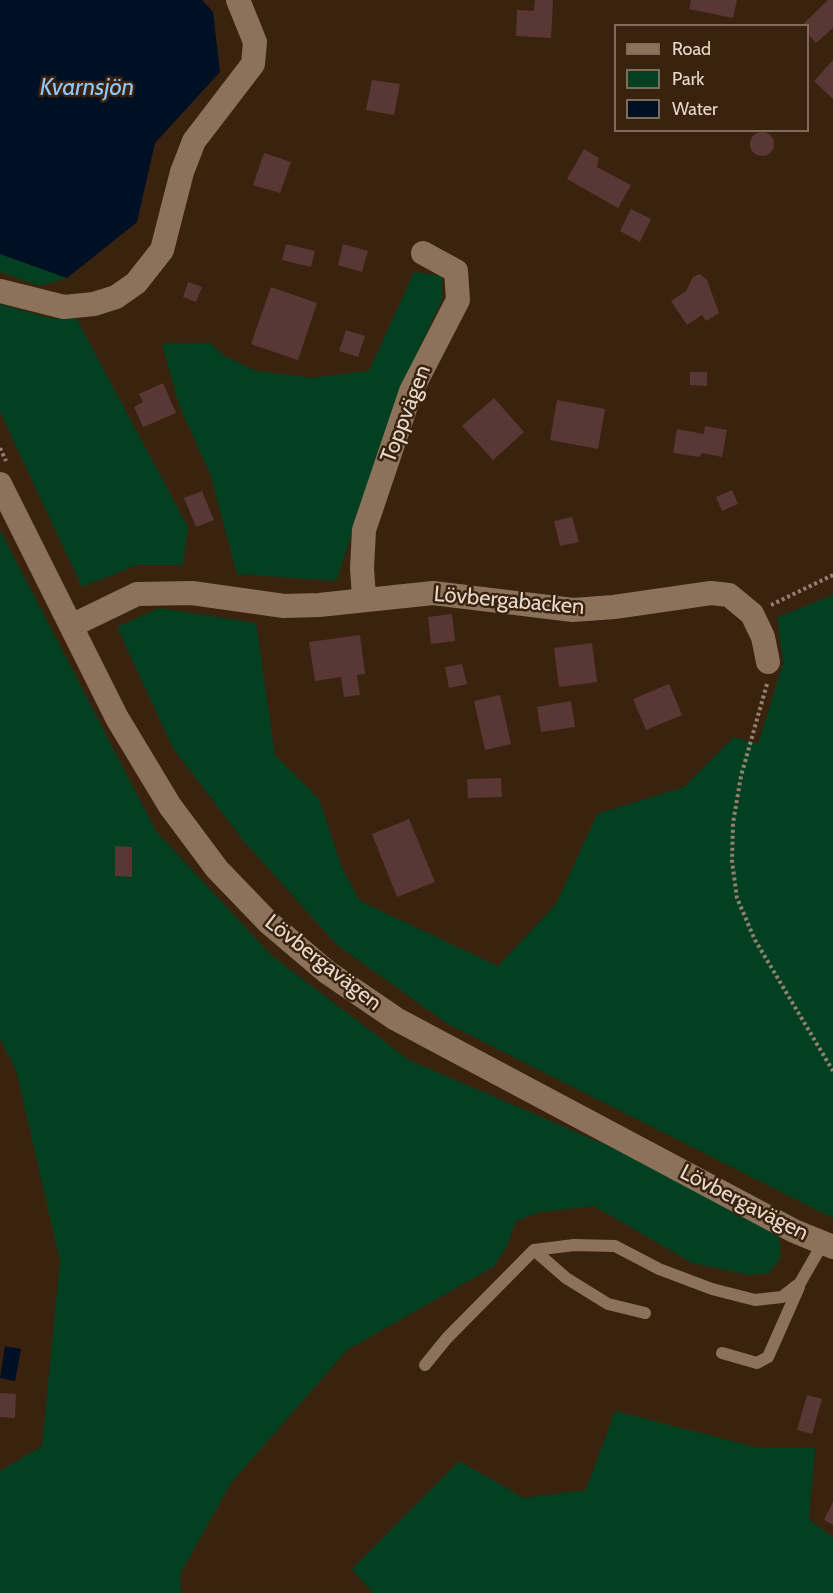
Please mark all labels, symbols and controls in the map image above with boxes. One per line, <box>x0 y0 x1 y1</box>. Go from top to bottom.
legend <box>614 24 809 132</box>
text: Road <box>672 38 711 60</box>
text: Park <box>672 68 704 90</box>
water label: Kvarnsjön <box>40 74 134 102</box>
text: Water <box>672 98 718 120</box>
street label: Toppvägen <box>375 362 437 466</box>
street label: Lövbergabacken <box>433 581 585 621</box>
street label: Lövbergavägen <box>259 909 387 1017</box>
street label: Lövbergavägen <box>675 1159 813 1247</box>

